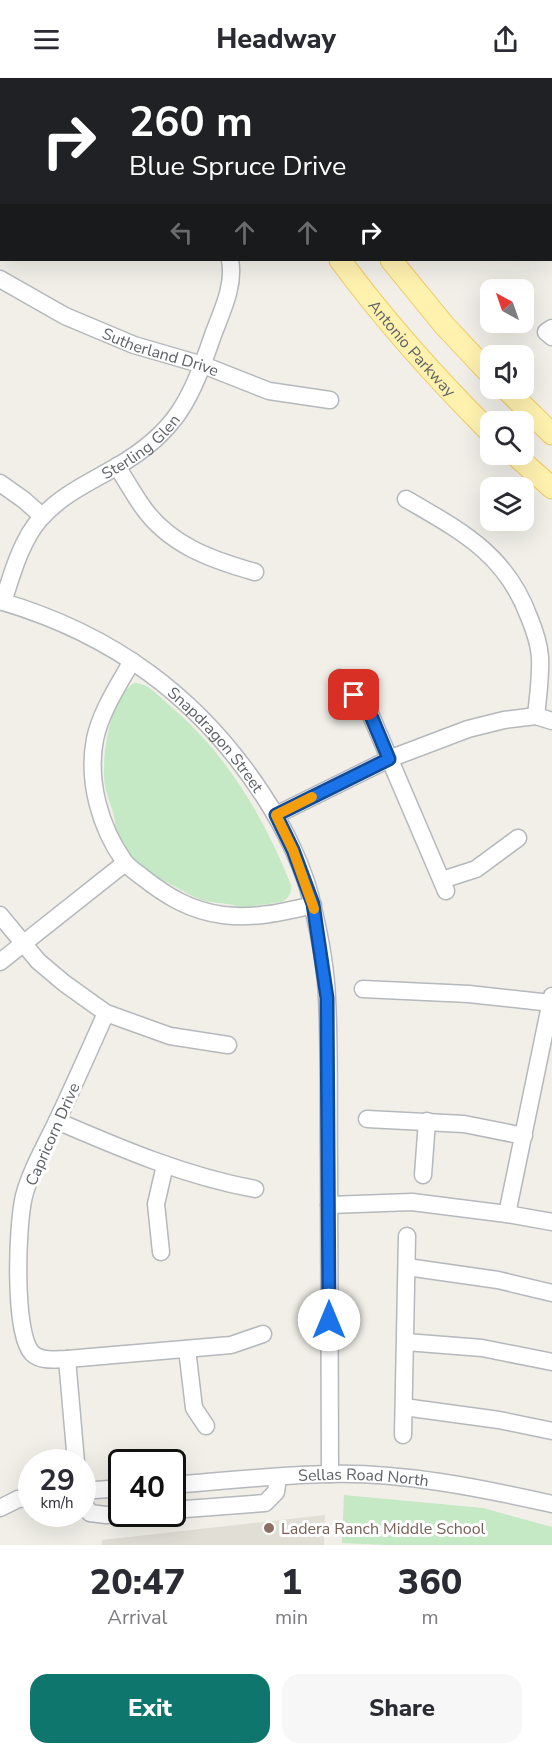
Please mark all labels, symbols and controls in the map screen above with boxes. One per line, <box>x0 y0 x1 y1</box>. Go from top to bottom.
text: Headway <box>216 21 336 58</box>
icon: menu <box>30 23 63 56</box>
icon: share <box>489 23 522 56</box>
text: 260 m <box>129 94 253 151</box>
icon: right <box>30 102 108 180</box>
text: Blue Spruce Drive <box>129 148 346 185</box>
icon: left <box>165 216 198 249</box>
icon: ahead <box>228 216 261 249</box>
icon: ahead <box>291 216 324 249</box>
icon: right <box>354 216 387 249</box>
north arrow <box>480 279 534 333</box>
map controls <box>480 279 534 531</box>
street label: Antonio Parkway <box>363 295 461 403</box>
street label: Sutherland Drive <box>99 323 222 382</box>
button: sound <box>480 345 534 399</box>
street label: Sterling Glen <box>98 410 186 485</box>
button: search <box>480 411 534 465</box>
button: layers <box>480 477 534 531</box>
pin <box>328 669 379 720</box>
icon: arrive <box>337 678 370 711</box>
street label: Snapdragon Street <box>162 682 268 797</box>
street label: Capricorn Drive <box>20 1079 85 1189</box>
position arrow <box>297 1288 361 1352</box>
speed limit sign: 40 <box>108 1449 186 1527</box>
text: 29 <box>39 1460 75 1501</box>
street label: Sellas Road North <box>298 1464 430 1492</box>
text: km/h <box>40 1493 74 1513</box>
place label: Ladera Ranch Middle School <box>281 1518 486 1540</box>
marker: Ladera Ranch Middle School <box>262 1521 276 1535</box>
text: 20:47 <box>90 1558 185 1607</box>
text: 1 <box>281 1558 302 1607</box>
text: 360 <box>398 1558 462 1607</box>
text: Arrival <box>107 1604 168 1631</box>
text: min <box>275 1604 308 1631</box>
text: m <box>421 1604 439 1631</box>
button: Exit <box>30 1674 270 1743</box>
button: Share <box>282 1674 522 1743</box>

